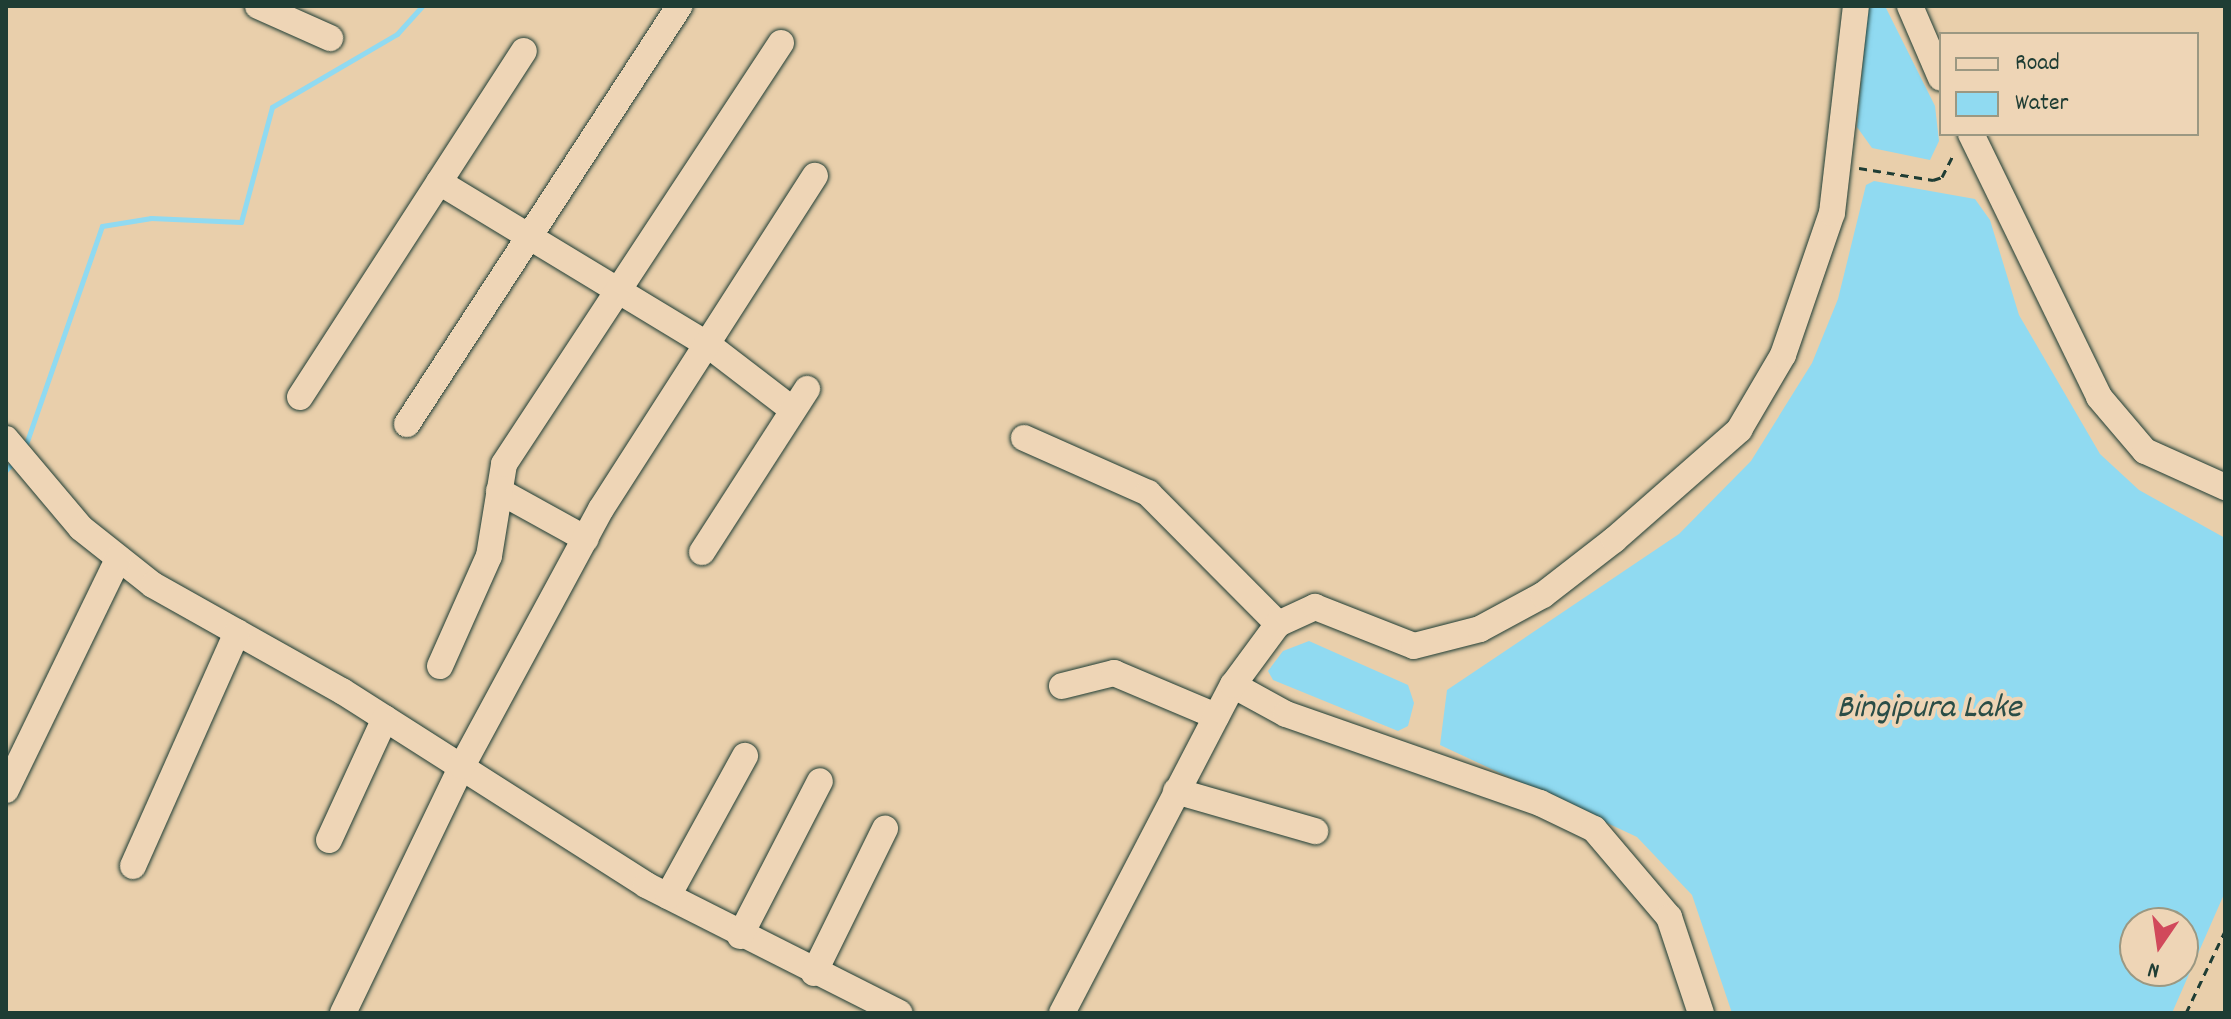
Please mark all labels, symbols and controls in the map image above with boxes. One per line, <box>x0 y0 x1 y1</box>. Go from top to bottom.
legend <box>1939 32 2199 136</box>
text: Road <box>2015 47 2060 81</box>
text: Water <box>2015 87 2068 121</box>
water label: Bingipura Lake <box>1837 690 2021 730</box>
north arrow <box>2119 907 2199 987</box>
text: N <box>2145 953 2163 985</box>

